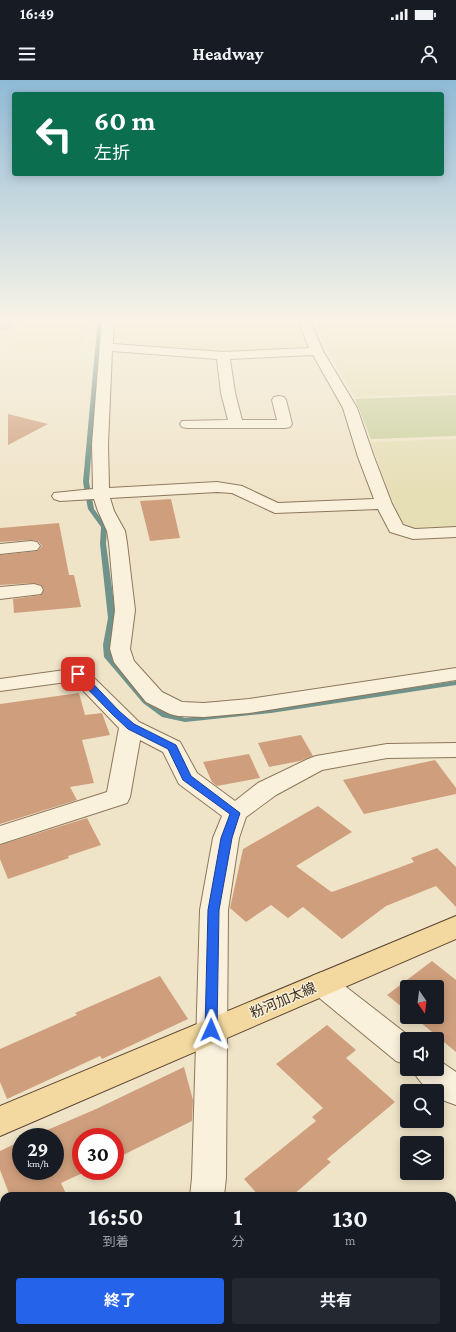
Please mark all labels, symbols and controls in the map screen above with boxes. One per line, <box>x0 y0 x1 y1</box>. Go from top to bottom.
text: 16:49 <box>20 6 54 22</box>
icon: menu <box>16 43 38 65</box>
icon: person <box>418 43 440 65</box>
text: Headway <box>193 44 263 64</box>
text: 60 m <box>94 105 155 136</box>
icon: left <box>28 108 80 160</box>
text: 左折 <box>94 143 130 163</box>
pin <box>61 657 95 691</box>
icon: arrive <box>67 663 89 685</box>
street label: 粉河加太線 <box>248 979 318 1021</box>
north arrow <box>400 980 444 1024</box>
map controls <box>400 980 444 1180</box>
position arrow <box>190 1009 232 1051</box>
button: sound <box>400 1032 444 1076</box>
button: search <box>400 1084 444 1128</box>
speed limit sign: 30 <box>72 1128 124 1180</box>
button: layers <box>400 1136 444 1180</box>
text: 29 <box>27 1138 49 1160</box>
text: km/h <box>27 1158 49 1169</box>
text: 16:50 <box>88 1203 143 1230</box>
text: 1 <box>233 1203 242 1230</box>
text: 130 <box>333 1205 368 1232</box>
text: m <box>345 1233 355 1248</box>
text: 到着 <box>103 1234 129 1249</box>
text: 分 <box>231 1234 244 1249</box>
button: 終了 <box>16 1278 224 1324</box>
button: 共有 <box>232 1278 440 1324</box>

